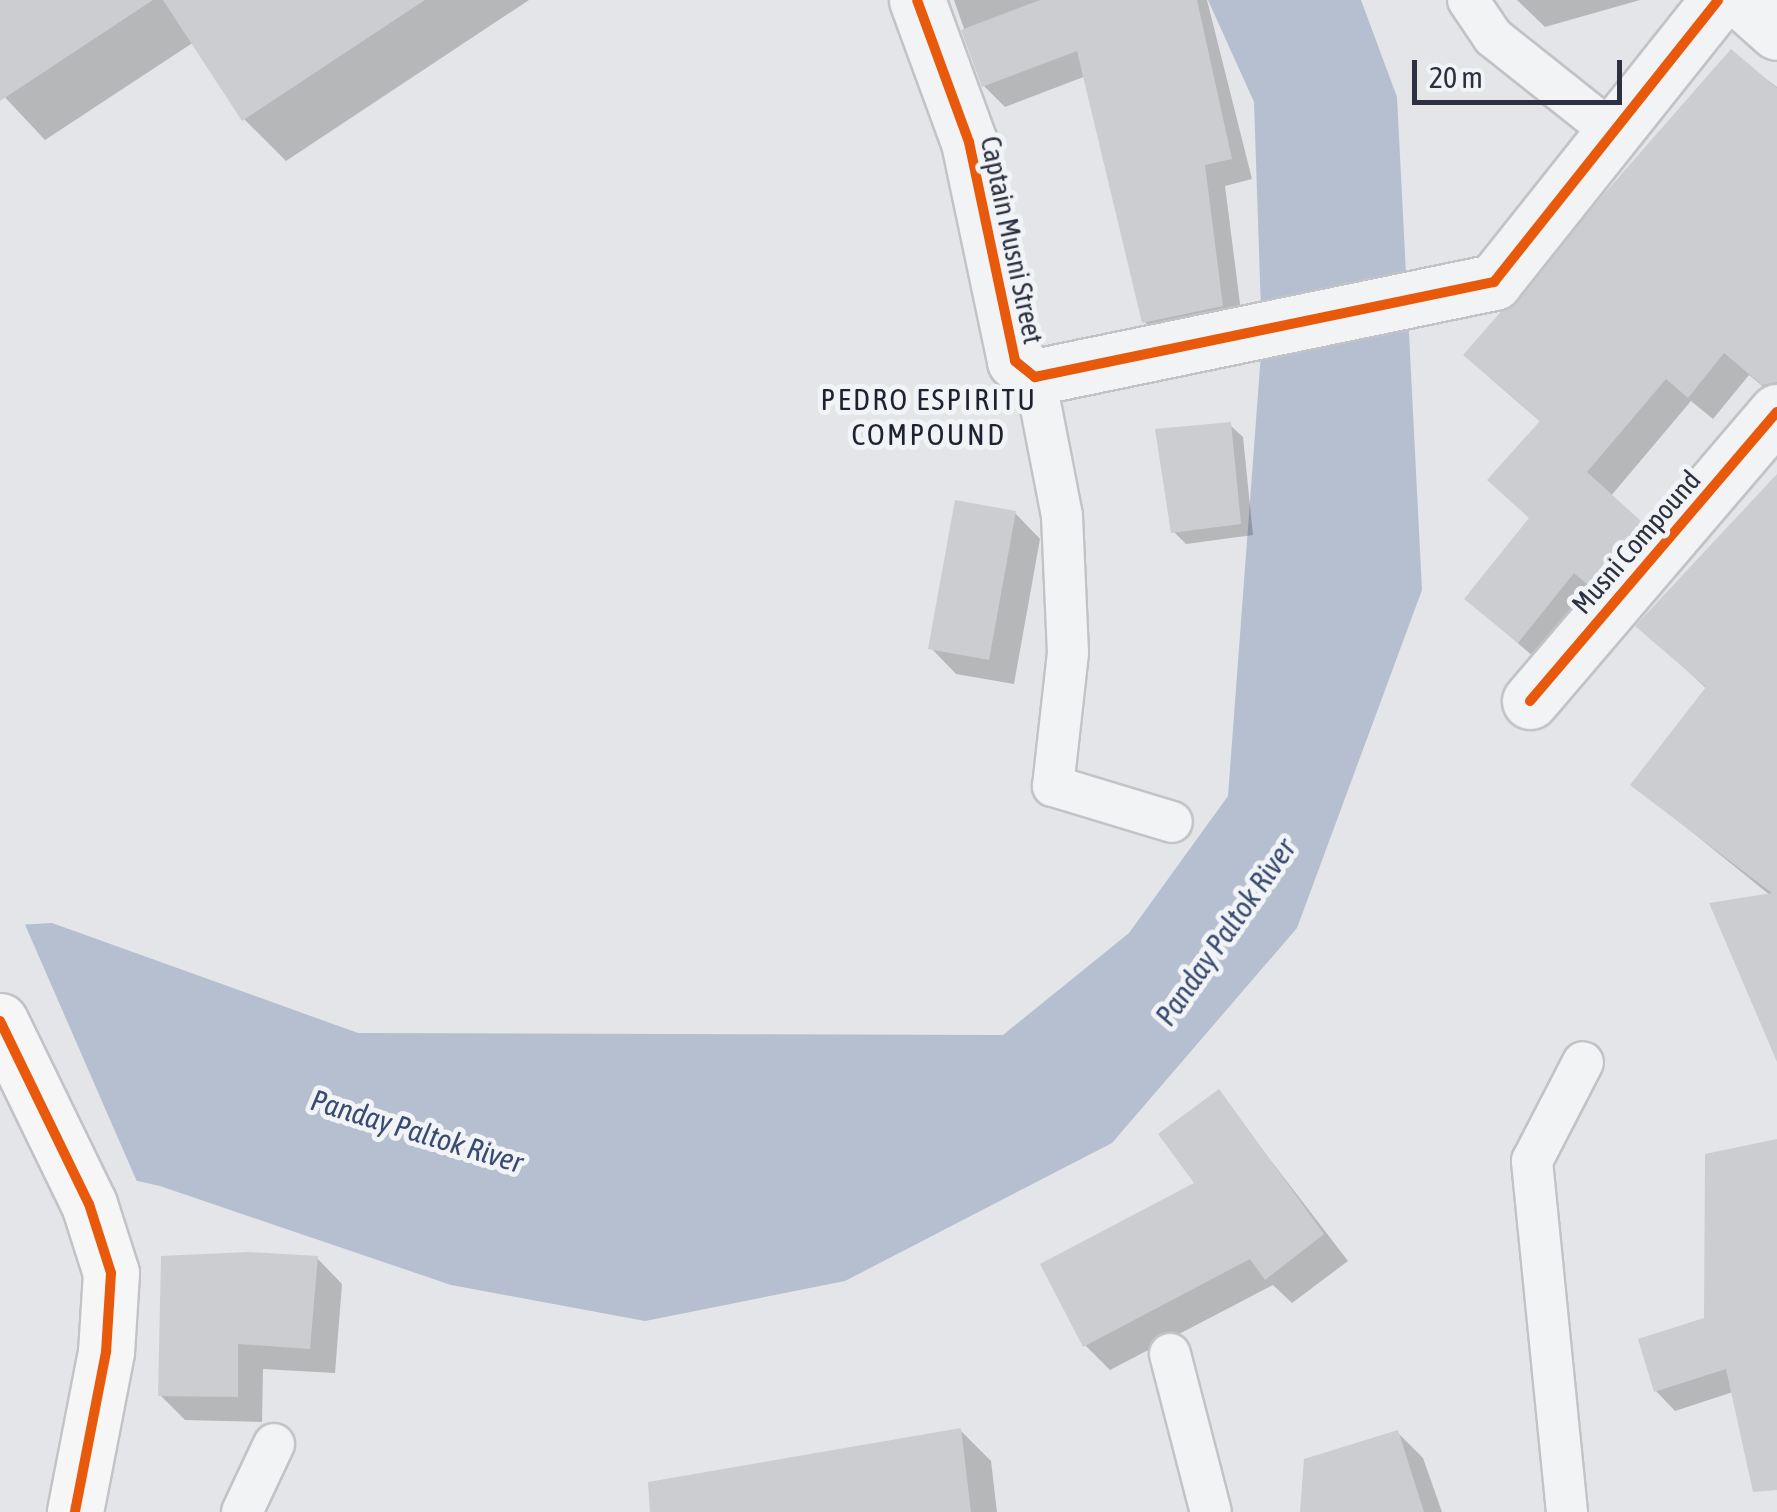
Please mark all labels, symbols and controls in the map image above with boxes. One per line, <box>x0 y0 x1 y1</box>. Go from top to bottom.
scale bar <box>1417 40 1627 102</box>
text: 20 m <box>1429 60 1483 94</box>
street label: Captain Musni Street <box>974 133 1050 347</box>
district label: PEDRO ESPIRITU COMPOUND <box>821 381 1037 452</box>
street label: Musni Compound <box>1565 464 1707 620</box>
water label: Panday Paltok River <box>1147 832 1303 1032</box>
water label: Panday Paltok River <box>307 1082 527 1180</box>

